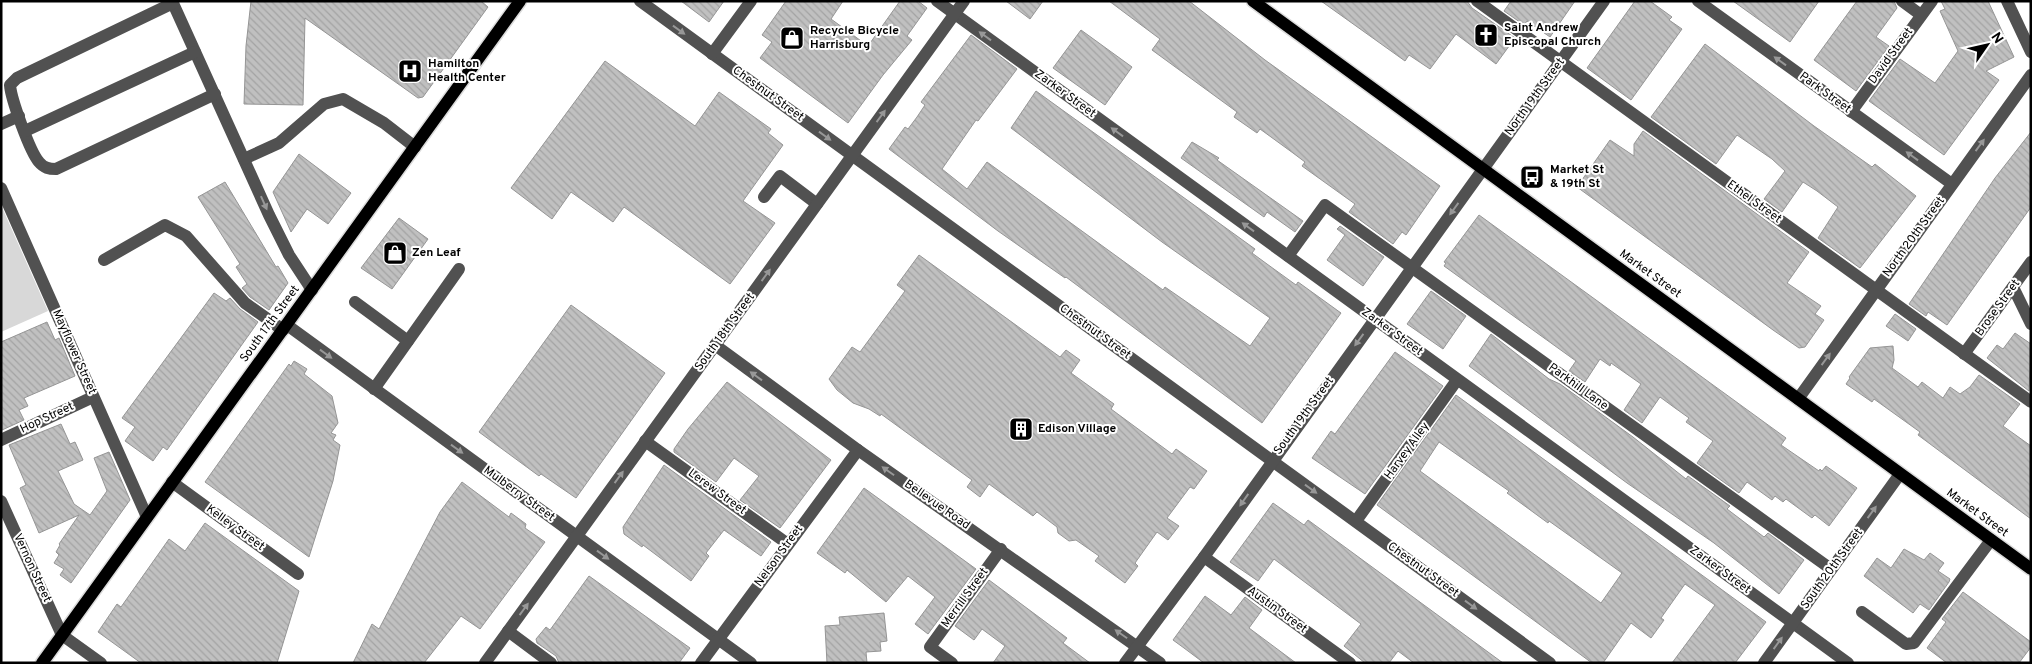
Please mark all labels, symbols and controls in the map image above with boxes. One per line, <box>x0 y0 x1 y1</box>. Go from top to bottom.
place label: Saint Andrew Episcopal Church <box>1504 20 1601 50</box>
north arrow <box>1962 20 2012 70</box>
church icon: Saint Andrew Episcopal Church <box>1473 22 1499 48</box>
place label: Recycle Bicycle Harrisburg <box>810 23 899 53</box>
one-way arrow <box>672 25 686 35</box>
shop icon: Recycle Bicycle Harrisburg <box>779 25 805 51</box>
street label: David Street <box>1865 25 1917 87</box>
text: N <box>1987 30 2006 47</box>
one-way arrow <box>978 31 992 41</box>
street label: North 19th Street <box>1501 55 1569 139</box>
place label: Hamilton Health Center <box>428 56 506 86</box>
one-way arrow <box>1774 56 1787 66</box>
hospital icon: Hamilton Health Center <box>397 58 423 84</box>
street label: Chestnut Street <box>729 63 807 125</box>
street label: Zarker Street <box>1031 66 1099 122</box>
street label: Park Street <box>1796 69 1854 117</box>
one-way arrow <box>876 109 886 123</box>
one-way arrow <box>1110 127 1124 137</box>
one-way arrow <box>818 131 832 141</box>
one-way arrow <box>1975 138 1985 152</box>
one-way arrow <box>1905 151 1919 161</box>
place label: Market St & 19th St <box>1550 162 1604 192</box>
bus stop icon: Market St & 19th St <box>1519 164 1545 190</box>
street label: Ethel Street <box>1723 177 1785 227</box>
street label: North 20th Street <box>1879 194 1949 280</box>
one-way arrow <box>260 196 268 210</box>
one-way arrow <box>1450 202 1460 215</box>
one-way arrow <box>1241 222 1255 232</box>
shop icon: Zen Leaf <box>382 240 408 266</box>
place label: Zen Leaf <box>412 245 461 261</box>
street label: Market Street <box>1616 246 1684 302</box>
one-way arrow <box>761 268 771 282</box>
street label: Brose Street <box>1972 276 2024 340</box>
street label: South 17th Street <box>237 282 303 366</box>
street label: South 18th Street <box>691 290 759 374</box>
street label: Chestnut Street <box>1056 301 1134 363</box>
street label: Zarker Street <box>1358 304 1426 360</box>
street label: Mayflower Street <box>48 307 100 397</box>
one-way arrow <box>1354 333 1364 347</box>
one-way arrow <box>319 349 333 359</box>
one-way arrow <box>1821 353 1831 366</box>
street label: Parkhill Lane <box>1545 360 1611 414</box>
one-way arrow <box>750 370 763 381</box>
street label: South 19th Street <box>1270 374 1338 458</box>
street label: Hop Street <box>17 399 77 437</box>
building icon: Edison Village <box>1008 416 1034 442</box>
street label: Harvey Alley <box>1381 419 1433 483</box>
place label: Edison Village <box>1038 421 1117 437</box>
one-way arrow <box>450 444 464 454</box>
street label: Mulberry Street <box>480 463 558 525</box>
street label: Lerew Street <box>685 465 749 519</box>
one-way arrow <box>881 466 894 476</box>
one-way arrow <box>614 470 624 484</box>
street label: Bellevue Road <box>901 476 973 534</box>
one-way arrow <box>1304 484 1318 494</box>
street label: Market Street <box>1943 485 2011 541</box>
one-way arrow <box>1239 494 1249 507</box>
street label: Kelley Street <box>202 501 268 555</box>
one-way arrow <box>1867 506 1878 519</box>
street label: Nelson Street <box>751 522 807 590</box>
street label: South 20th Street <box>1797 525 1867 613</box>
street label: Vernon Street <box>9 531 55 605</box>
street label: Chestnut Street <box>1384 539 1462 601</box>
street label: Zarker Street <box>1686 542 1754 598</box>
one-way arrow <box>596 550 610 560</box>
street label: Merrill Street <box>938 565 992 631</box>
street label: Austin Street <box>1244 583 1310 637</box>
one-way arrow <box>1464 600 1478 610</box>
one-way arrow <box>518 603 529 616</box>
one-way arrow <box>1114 629 1128 639</box>
one-way arrow <box>1773 636 1783 650</box>

